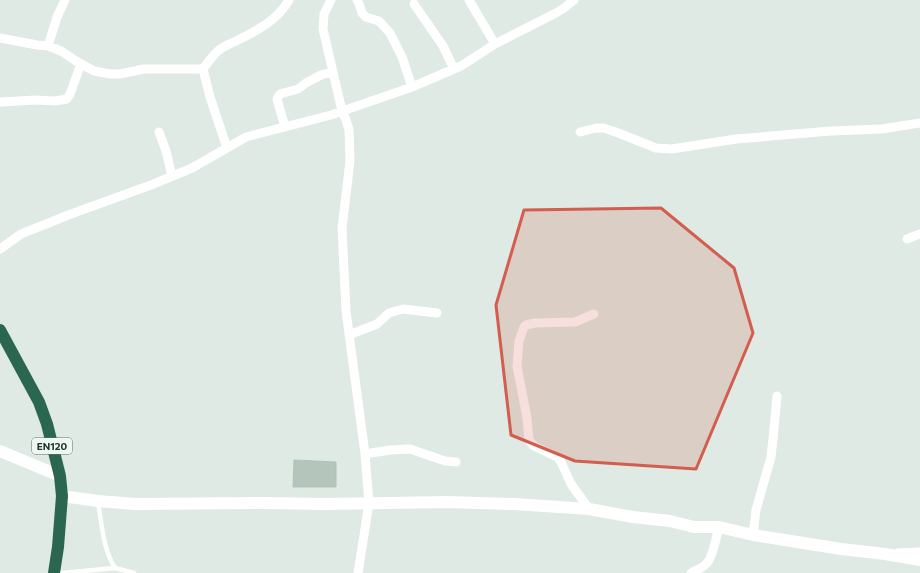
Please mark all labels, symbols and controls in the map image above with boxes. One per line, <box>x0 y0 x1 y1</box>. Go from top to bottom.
road number: EN120 <box>32 438 72 454</box>

